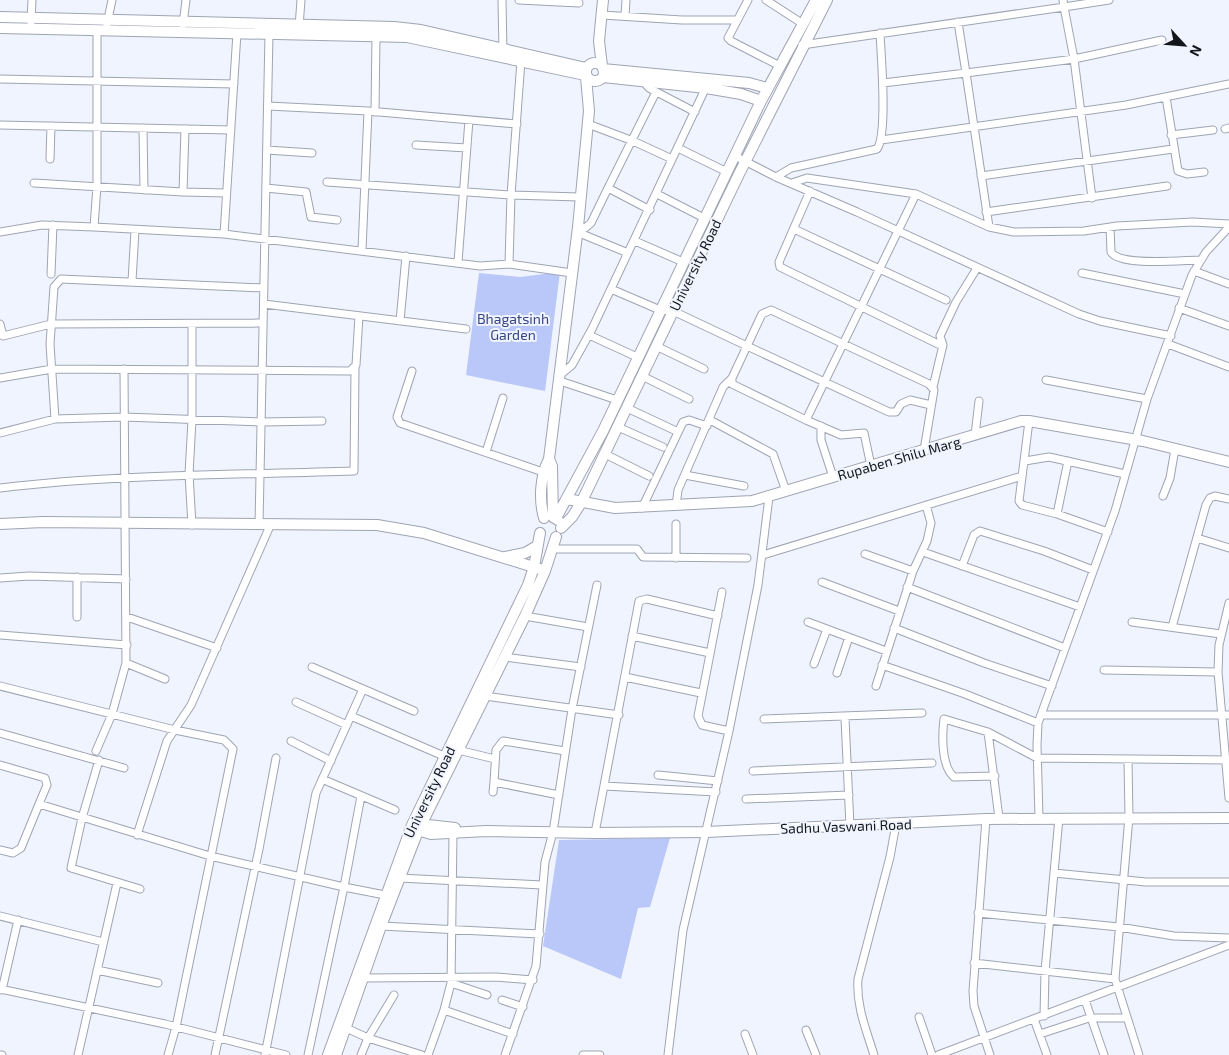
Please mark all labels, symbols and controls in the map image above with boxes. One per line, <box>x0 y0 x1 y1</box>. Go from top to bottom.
north arrow <box>1159 20 1209 70</box>
text: N <box>1186 43 1206 59</box>
street label: University Road <box>665 216 725 314</box>
park label: Bhagatsinh Garden <box>477 310 549 343</box>
street label: Rupaben Shilu Marg <box>835 432 963 484</box>
street label: University Road <box>399 743 459 841</box>
street label: Sadhu Vaswani Road <box>780 815 912 837</box>

